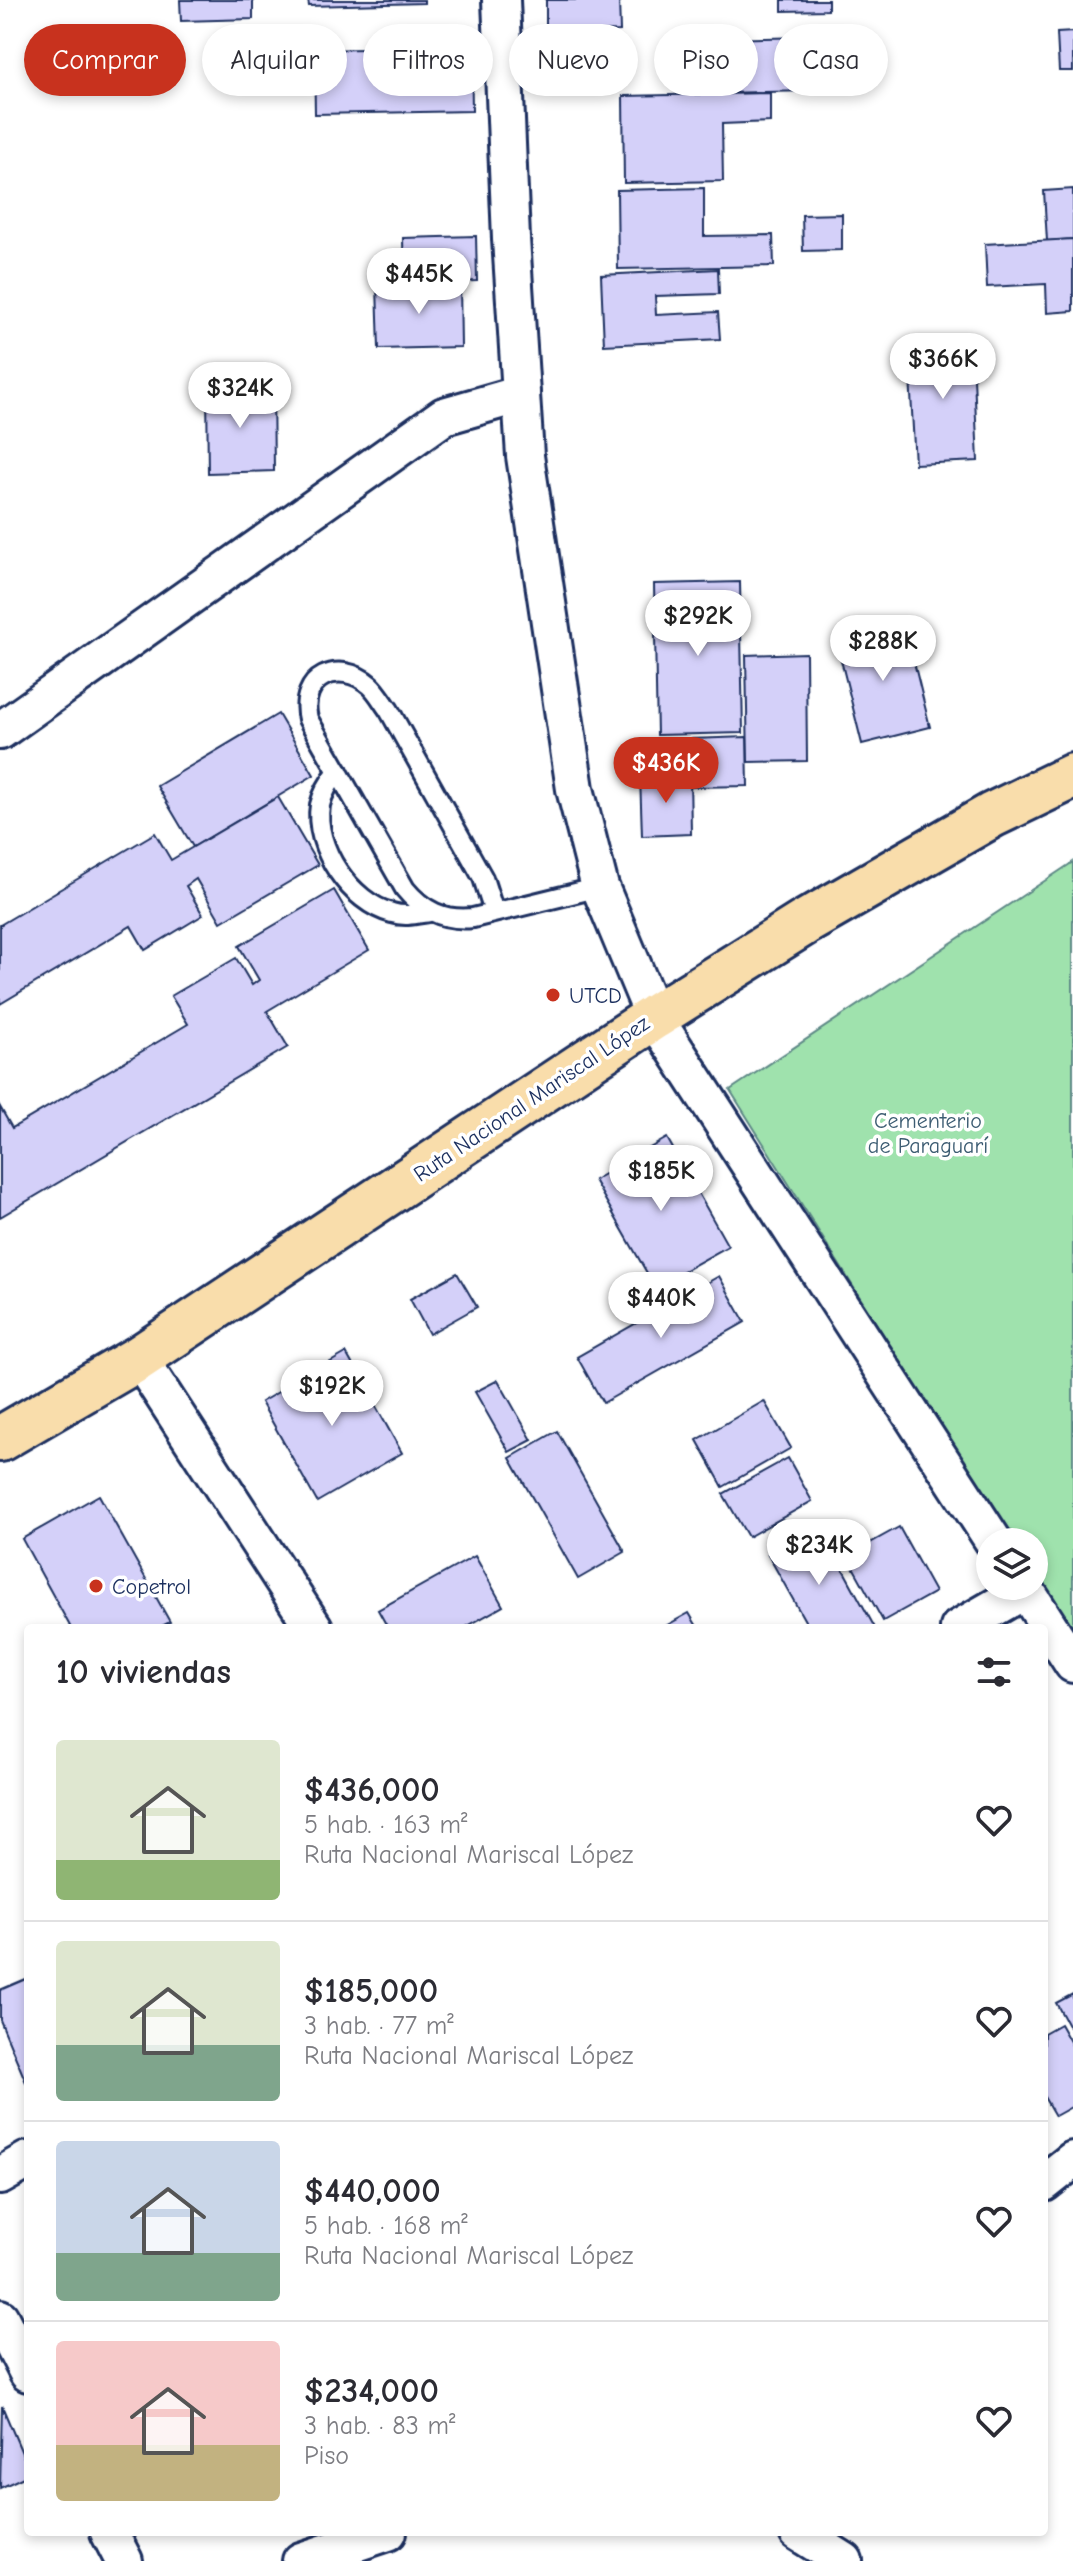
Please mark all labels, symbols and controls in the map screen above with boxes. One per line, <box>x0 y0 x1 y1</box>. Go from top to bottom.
chip: Comprar <box>24 24 186 96</box>
chip: Alquilar <box>202 24 347 96</box>
chip: Filtros <box>363 24 493 96</box>
chip: Nuevo <box>509 24 638 96</box>
chip: Piso <box>654 24 758 96</box>
chip: Casa <box>774 24 888 96</box>
pin: $445K <box>363 248 475 316</box>
text: $445K <box>385 259 453 289</box>
pin: $366K <box>887 333 999 401</box>
text: $366K <box>908 344 978 374</box>
pin: $324K <box>184 362 296 430</box>
text: $324K <box>206 373 274 403</box>
pin: $292K <box>642 590 754 658</box>
text: $292K <box>663 601 733 631</box>
pin: $288K <box>827 615 939 683</box>
text: $288K <box>848 626 918 656</box>
pin: $436K <box>610 737 722 805</box>
text: $436K <box>632 748 700 778</box>
place label: UTCD <box>569 983 622 1009</box>
marker: UTCD <box>544 986 562 1004</box>
street label: Ruta Nacional Mariscal López <box>409 1010 655 1188</box>
park label: Cementerio de Paraguarí <box>868 1108 989 1159</box>
pin: $185K <box>605 1145 717 1213</box>
text: $185K <box>627 1156 695 1186</box>
pin: $440K <box>605 1272 717 1340</box>
text: $440K <box>626 1283 696 1313</box>
pin: $192K <box>276 1360 388 1428</box>
text: $192K <box>298 1371 366 1401</box>
pin: $234K <box>763 1519 875 1587</box>
map controls <box>976 1528 1048 1600</box>
button: layers <box>976 1528 1048 1600</box>
text: $234K <box>785 1530 853 1560</box>
place label: Copetrol <box>112 1574 191 1600</box>
marker: Copetrol <box>87 1577 105 1595</box>
icon: filters <box>972 1650 1016 1694</box>
text: 10 viviendas <box>56 1652 231 1692</box>
text: $436,000 <box>304 1770 440 1810</box>
icon: home <box>120 1772 216 1868</box>
icon: heart <box>972 1798 1016 1842</box>
text: 5 hab. · 163 m² <box>304 1810 468 1840</box>
text: Ruta Nacional Mariscal López <box>304 1840 633 1870</box>
text: $185,000 <box>304 1971 438 2011</box>
icon: home <box>120 1973 216 2069</box>
icon: heart <box>972 1999 1016 2043</box>
text: 3 hab. · 77 m² <box>304 2011 454 2041</box>
text: Ruta Nacional Mariscal López <box>304 2041 633 2071</box>
text: $440,000 <box>304 2171 441 2211</box>
icon: home <box>120 2173 216 2269</box>
icon: heart <box>972 2199 1016 2243</box>
text: 5 hab. · 168 m² <box>304 2211 468 2241</box>
text: Ruta Nacional Mariscal López <box>304 2241 633 2271</box>
text: $234,000 <box>304 2371 439 2411</box>
icon: home <box>120 2373 216 2469</box>
icon: heart <box>972 2399 1016 2443</box>
text: 3 hab. · 83 m² <box>304 2411 456 2441</box>
text: Piso <box>304 2441 349 2471</box>

